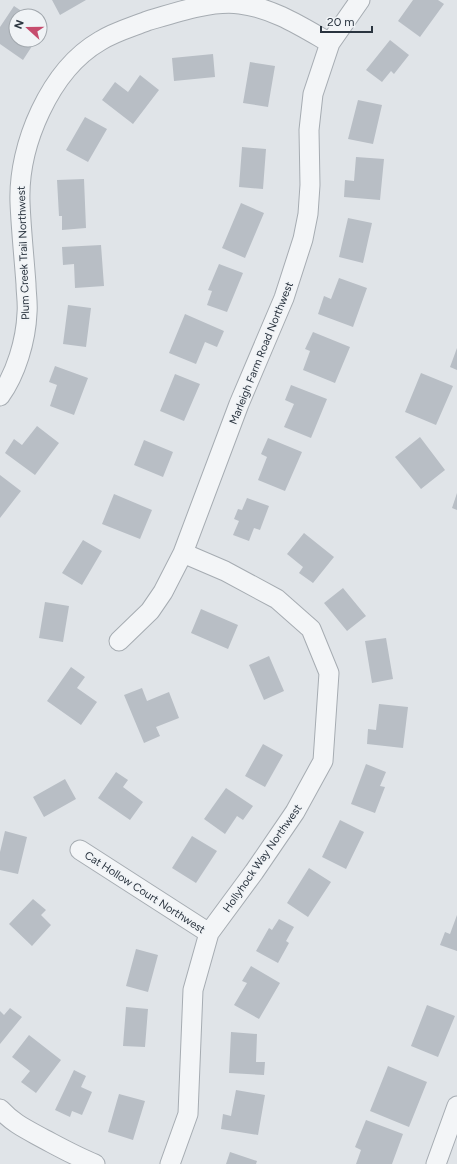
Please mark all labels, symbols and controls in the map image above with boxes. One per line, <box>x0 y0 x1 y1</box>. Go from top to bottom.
north arrow <box>8 8 48 48</box>
scale bar <box>321 8 372 34</box>
text: 20 m <box>327 15 355 29</box>
text: N <box>12 18 27 31</box>
street label: Plum Creek Trail Northwest <box>15 186 32 320</box>
street label: Marleigh Farm Road Northwest <box>227 280 296 427</box>
street label: Hollyhock Way Northwest <box>220 802 305 915</box>
street label: Cat Hollow Court Northwest <box>82 849 207 936</box>

